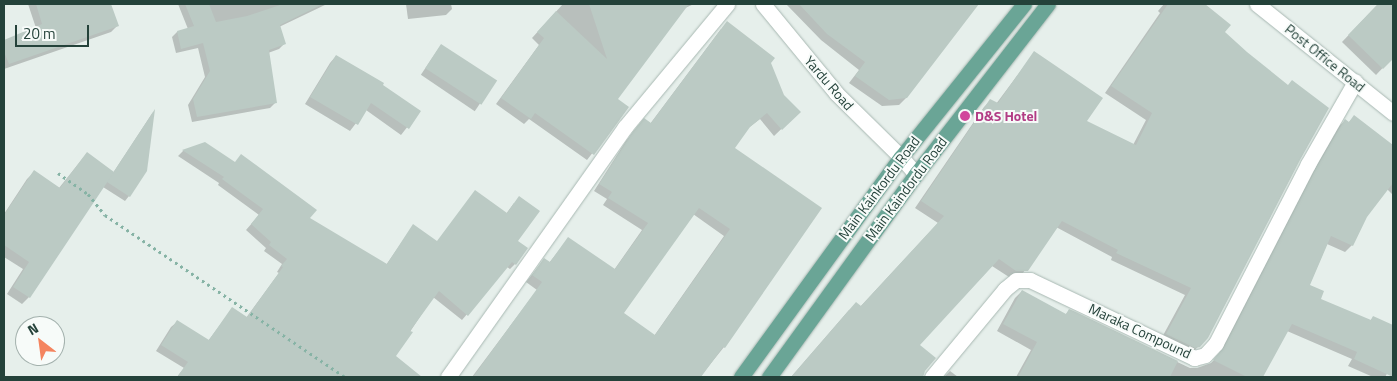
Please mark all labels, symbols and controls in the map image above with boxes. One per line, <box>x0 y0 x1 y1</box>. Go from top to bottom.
scale bar <box>18 15 91 47</box>
street label: Post Office Road <box>1282 21 1368 95</box>
text: 20 m <box>23 22 56 45</box>
street label: Yardu Road <box>801 52 857 114</box>
place label: D&S Hotel <box>975 108 1037 124</box>
marker: D&S Hotel <box>959 110 971 122</box>
street label: Main Kainkordu Road <box>835 133 923 243</box>
street label: Main Kaindordu Road <box>861 134 951 244</box>
street label: Maraka Compound <box>1086 300 1194 362</box>
north arrow <box>15 316 65 366</box>
text: N <box>23 317 42 340</box>

